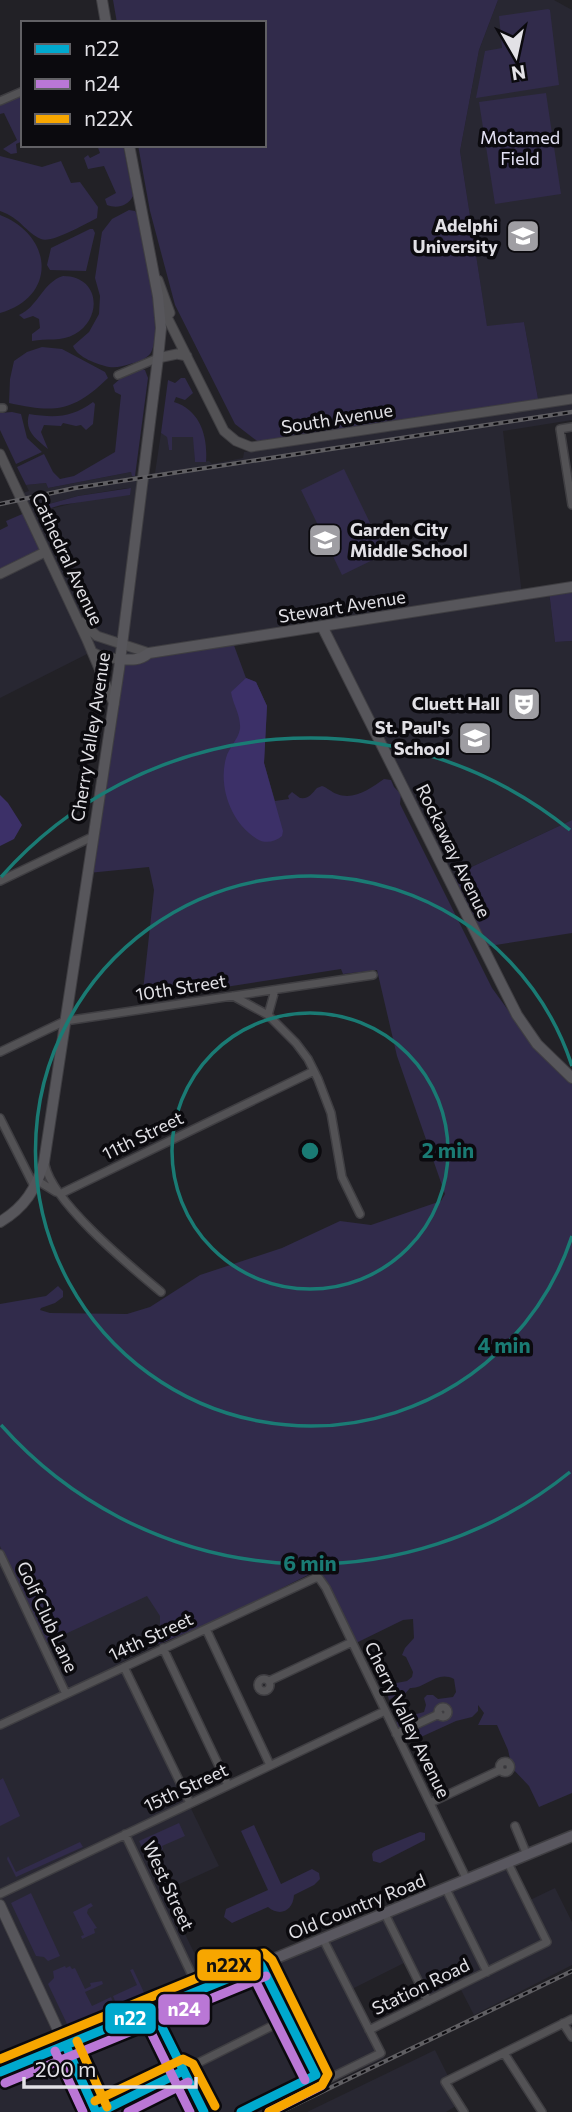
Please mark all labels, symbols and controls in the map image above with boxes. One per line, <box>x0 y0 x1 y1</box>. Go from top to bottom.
legend <box>21 21 266 147</box>
north arrow <box>481 21 551 91</box>
text: n22 <box>84 35 119 60</box>
text: N <box>510 61 528 86</box>
text: n24 <box>84 70 120 95</box>
text: n22X <box>84 105 134 130</box>
park label: Motamed Field <box>480 126 560 169</box>
place label: Adelphi University <box>413 214 498 257</box>
school or university icon: Adelphi University <box>504 217 542 255</box>
street label: South Avenue <box>280 398 394 438</box>
street label: Cathedral Avenue <box>28 489 108 628</box>
place label: Garden City Middle School <box>350 518 468 561</box>
school or university icon: Garden City Middle School <box>306 521 344 559</box>
street label: Stewart Avenue <box>277 585 407 627</box>
street label: Cherry Valley Avenue <box>66 651 114 823</box>
theatre icon: Cluett Hall <box>505 685 543 723</box>
place label: Cluett Hall <box>412 692 500 714</box>
place label: St. Paul's School <box>375 716 450 759</box>
school or university icon: St. Paul's School <box>456 719 494 757</box>
street label: Rockaway Avenue <box>412 780 496 921</box>
street label: 10th Street <box>134 969 228 1005</box>
street label: 11th Street <box>98 1106 187 1164</box>
text: 2 min <box>422 1137 474 1162</box>
centre of rings <box>298 1139 322 1163</box>
text: 4 min <box>477 1332 531 1357</box>
text: 6 min <box>283 1550 337 1575</box>
street label: Golf Club Lane <box>13 1558 83 1675</box>
street label: 14th Street <box>105 1607 196 1665</box>
street label: Cherry Valley Avenue <box>360 1638 455 1801</box>
street label: 15th Street <box>140 1758 231 1816</box>
street label: West Street <box>139 1837 199 1934</box>
street label: Old Country Road <box>285 1869 428 1944</box>
line badge: n22X <box>196 1948 262 1982</box>
text: n22X <box>206 1953 252 1976</box>
street label: Station Road <box>368 1953 473 2019</box>
line badge: n24 <box>157 1993 211 2026</box>
text: n24 <box>167 1997 201 2020</box>
line badge: n22 <box>104 2002 157 2035</box>
text: n22 <box>114 2006 146 2029</box>
scale bar <box>24 2046 196 2090</box>
text: 200 m <box>35 2056 96 2081</box>

